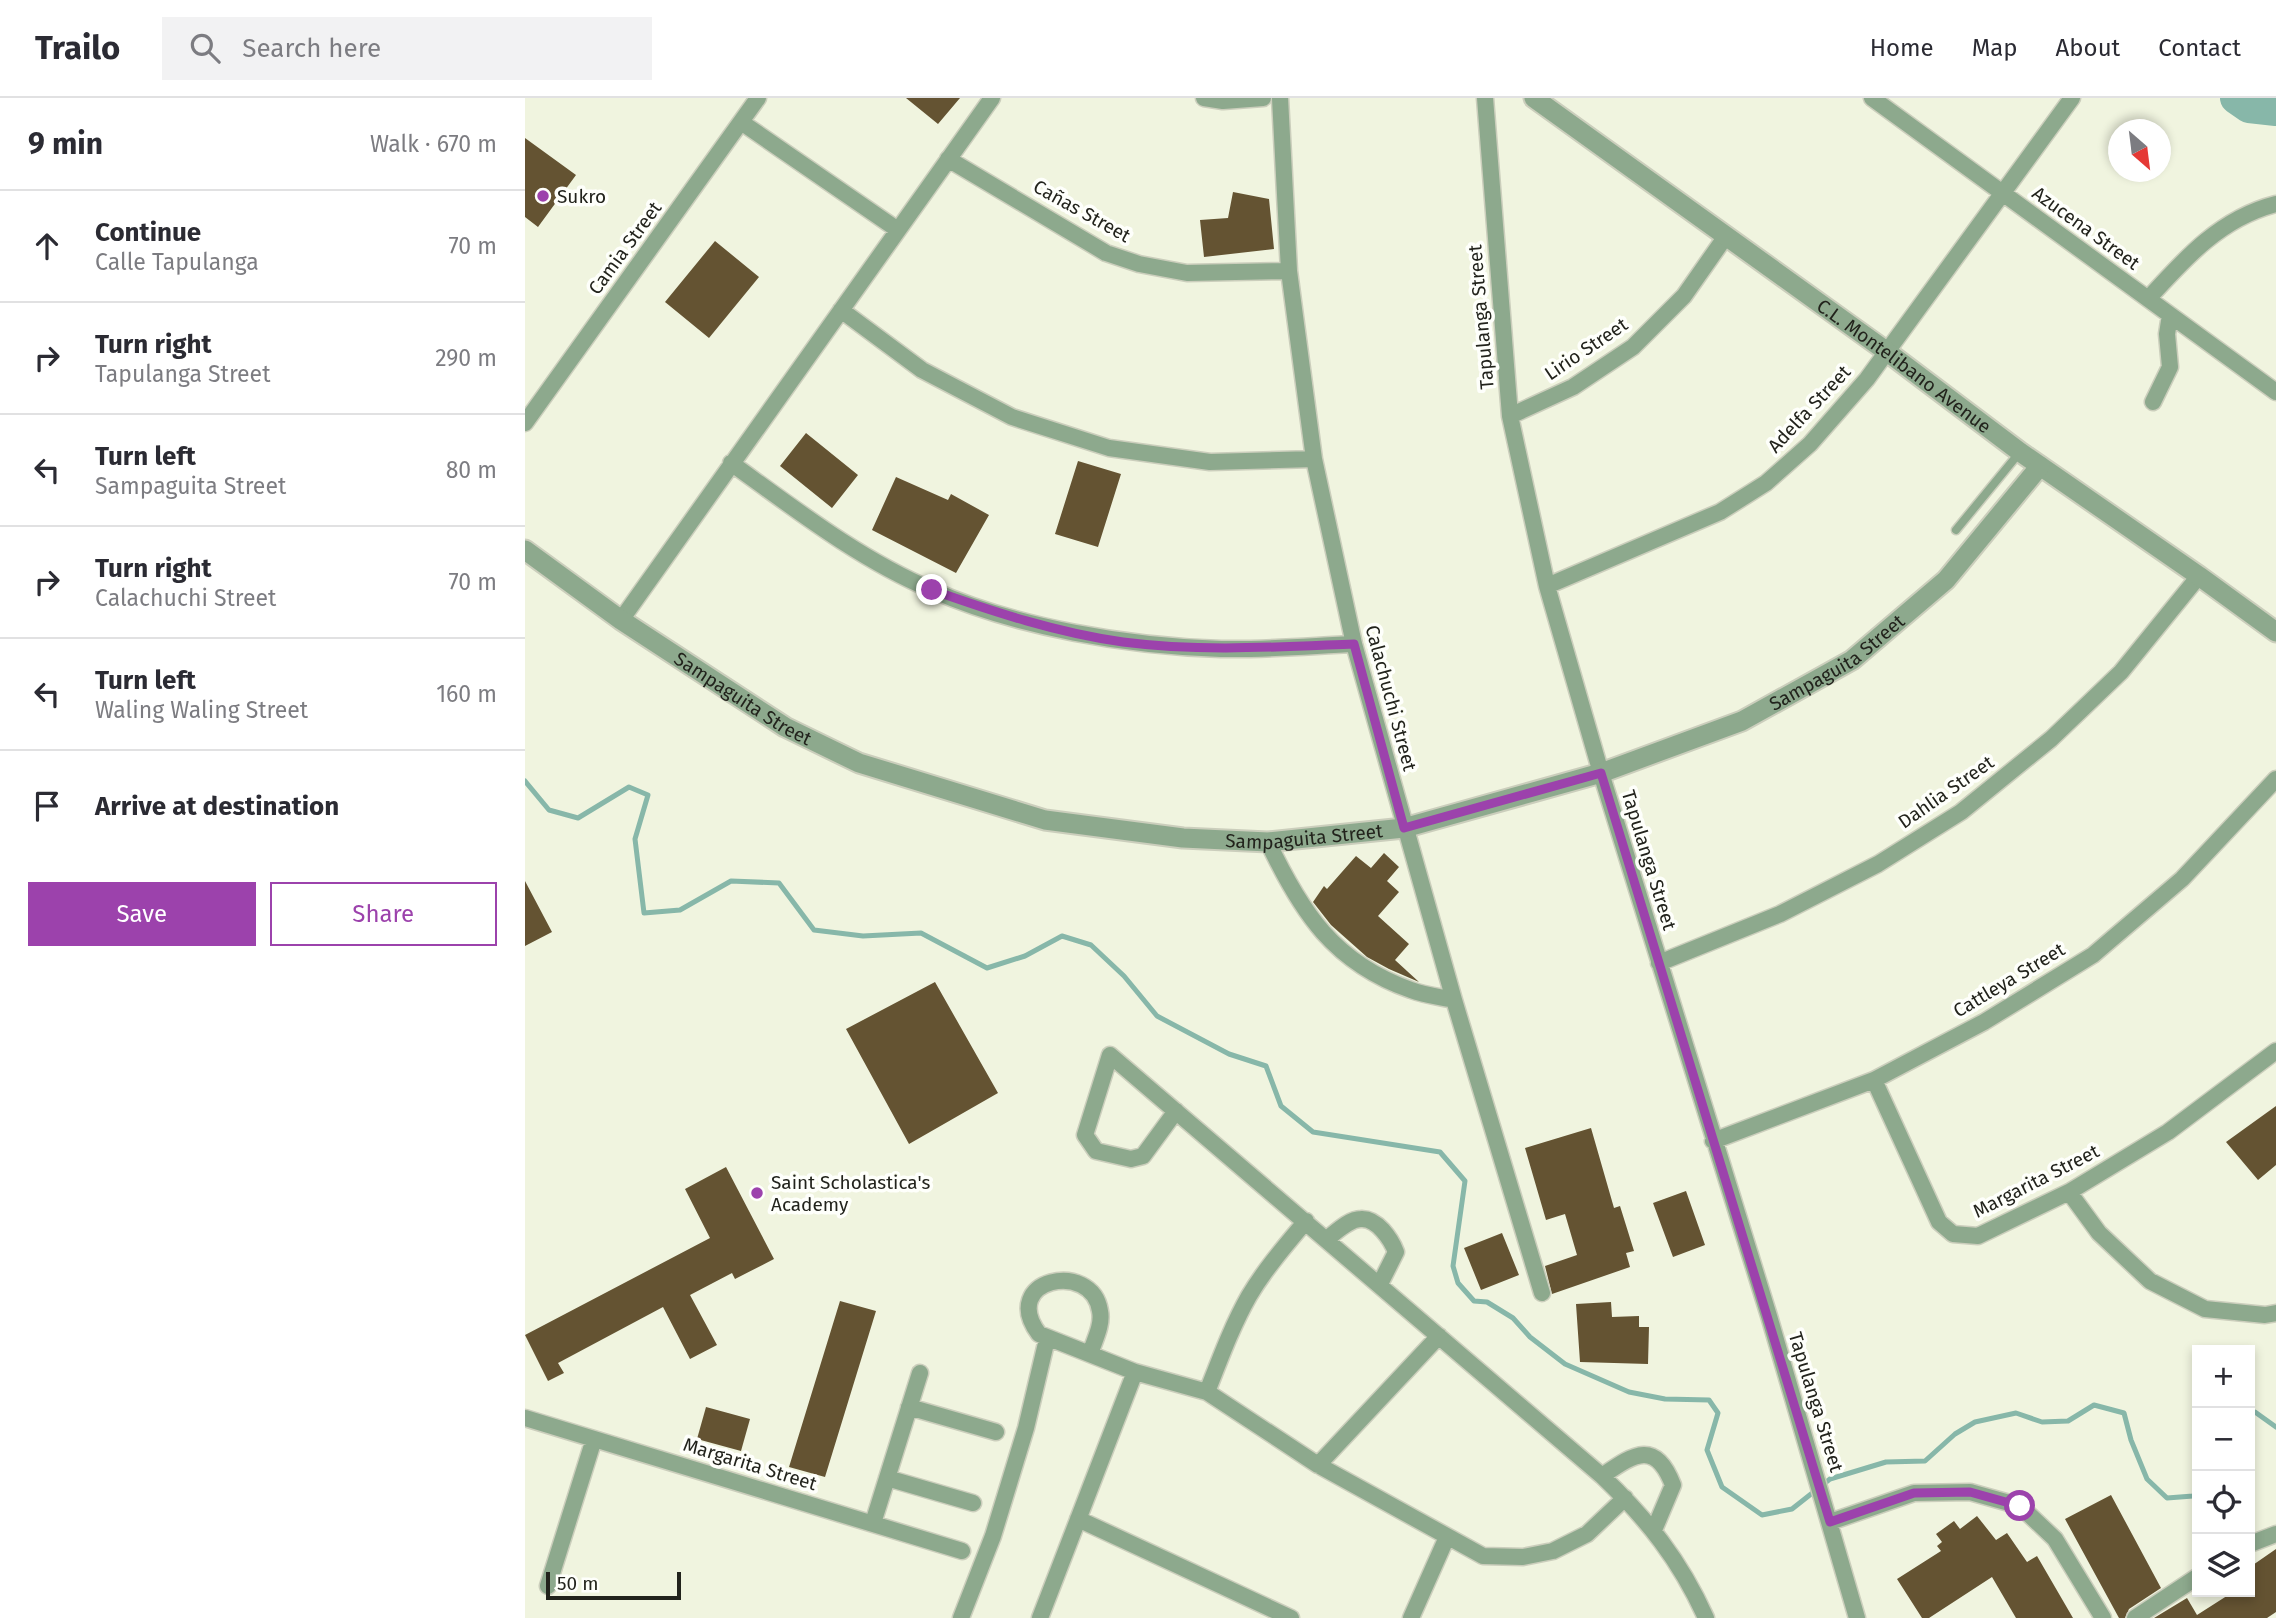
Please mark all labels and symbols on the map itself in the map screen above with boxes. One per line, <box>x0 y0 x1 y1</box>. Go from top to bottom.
north arrow <box>2108 119 2171 182</box>
street label: Cañas Street <box>1029 175 1135 247</box>
street label: Azucena Street <box>2028 181 2144 275</box>
place label: Sukro <box>557 185 606 208</box>
marker: Sukro <box>535 188 551 204</box>
street label: Camia Street <box>584 197 667 299</box>
street label: Tapulanga Street <box>1463 244 1499 390</box>
street label: C.L. Montelibano Avenue <box>1813 294 1996 438</box>
street label: Lirio Street <box>1540 313 1632 385</box>
street label: Adelfa Street <box>1763 360 1855 457</box>
route end <box>916 574 947 605</box>
street label: Sampaguita Street <box>1765 609 1909 715</box>
street label: Calachuchi Street <box>1361 623 1422 773</box>
street label: Sampaguita Street <box>670 647 816 750</box>
street label: Dahlia Street <box>1894 751 1998 833</box>
street label: Tapulanga Street <box>1617 787 1681 933</box>
street label: Sampaguita Street <box>1225 819 1384 854</box>
street label: Cattleya Street <box>1949 938 2069 1022</box>
street label: Margarita Street <box>1969 1139 2103 1223</box>
place label: Saint Scholastica's Academy <box>771 1171 930 1216</box>
marker: Saint Scholastica's Academy <box>749 1185 765 1201</box>
street label: Tapulanga Street <box>1784 1329 1848 1475</box>
street label: Margarita Street <box>680 1433 820 1495</box>
route start <box>2004 1490 2035 1521</box>
scale bar <box>546 1569 681 1601</box>

